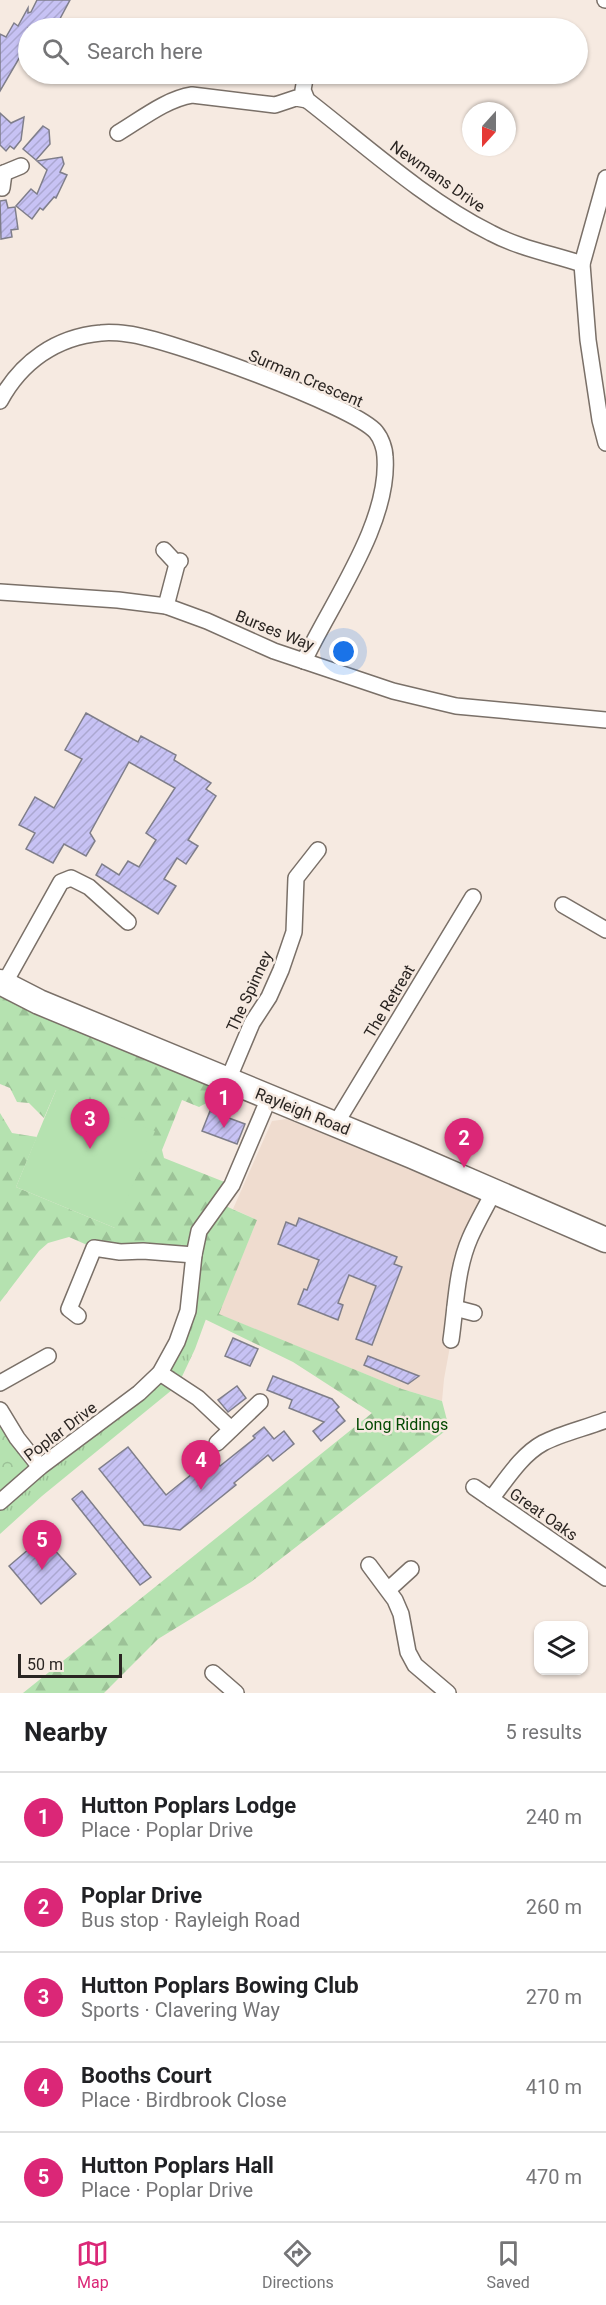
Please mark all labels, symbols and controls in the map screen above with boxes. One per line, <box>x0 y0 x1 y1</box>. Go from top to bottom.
search box <box>18 18 588 84</box>
icon: search <box>39 35 72 68</box>
text: Search here <box>87 39 203 64</box>
north arrow <box>462 102 516 156</box>
street label: Newmans Drive <box>387 137 489 216</box>
street label: Surman Crescent <box>246 346 366 411</box>
street label: Burses Way <box>233 606 317 655</box>
your location <box>329 637 358 666</box>
street label: The Spinney <box>222 947 277 1035</box>
street label: The Retreat <box>360 961 419 1041</box>
pin: 1 <box>204 1078 244 1128</box>
street label: Rayleigh Road <box>253 1084 353 1139</box>
pin: 3 <box>70 1100 110 1149</box>
pin: 2 <box>444 1118 484 1168</box>
street label: Poplar Drive <box>20 1398 100 1465</box>
park label: Long Ridings <box>356 1415 448 1434</box>
pin: 4 <box>182 1440 220 1490</box>
street label: Great Oaks <box>506 1484 581 1545</box>
pin: 5 <box>22 1520 62 1570</box>
map controls <box>534 1621 588 1675</box>
button: layers <box>534 1621 588 1675</box>
scale bar <box>18 1651 122 1678</box>
text: 50 m <box>27 1655 63 1674</box>
text: Nearby <box>24 1717 107 1747</box>
text: 5 results <box>506 1720 582 1744</box>
text: Hutton Poplars Lodge <box>81 1793 296 1818</box>
text: 1 <box>38 1805 49 1829</box>
text: 240 m <box>526 1805 582 1829</box>
text: Place · Poplar Drive <box>81 1818 253 1842</box>
text: Poplar Drive <box>81 1883 202 1908</box>
text: 2 <box>38 1895 49 1919</box>
text: 260 m <box>526 1895 582 1919</box>
text: Bus stop · Rayleigh Road <box>81 1908 300 1932</box>
text: Hutton Poplars Bowing Club <box>81 1973 359 1998</box>
text: 3 <box>38 1985 49 2009</box>
text: 270 m <box>526 1985 582 2009</box>
text: Sports · Clavering Way <box>81 1998 280 2022</box>
text: Booths Court <box>81 2063 212 2088</box>
text: 4 <box>38 2075 49 2099</box>
text: 410 m <box>526 2075 582 2099</box>
text: Place · Birdbrook Close <box>81 2088 287 2112</box>
text: Hutton Poplars Hall <box>81 2153 274 2178</box>
text: 5 <box>38 2165 49 2189</box>
text: 470 m <box>526 2165 582 2189</box>
text: Place · Poplar Drive <box>81 2178 253 2202</box>
tab: Map <box>76 2237 109 2292</box>
tab: Directions <box>262 2237 334 2292</box>
tab: Saved <box>486 2237 530 2292</box>

